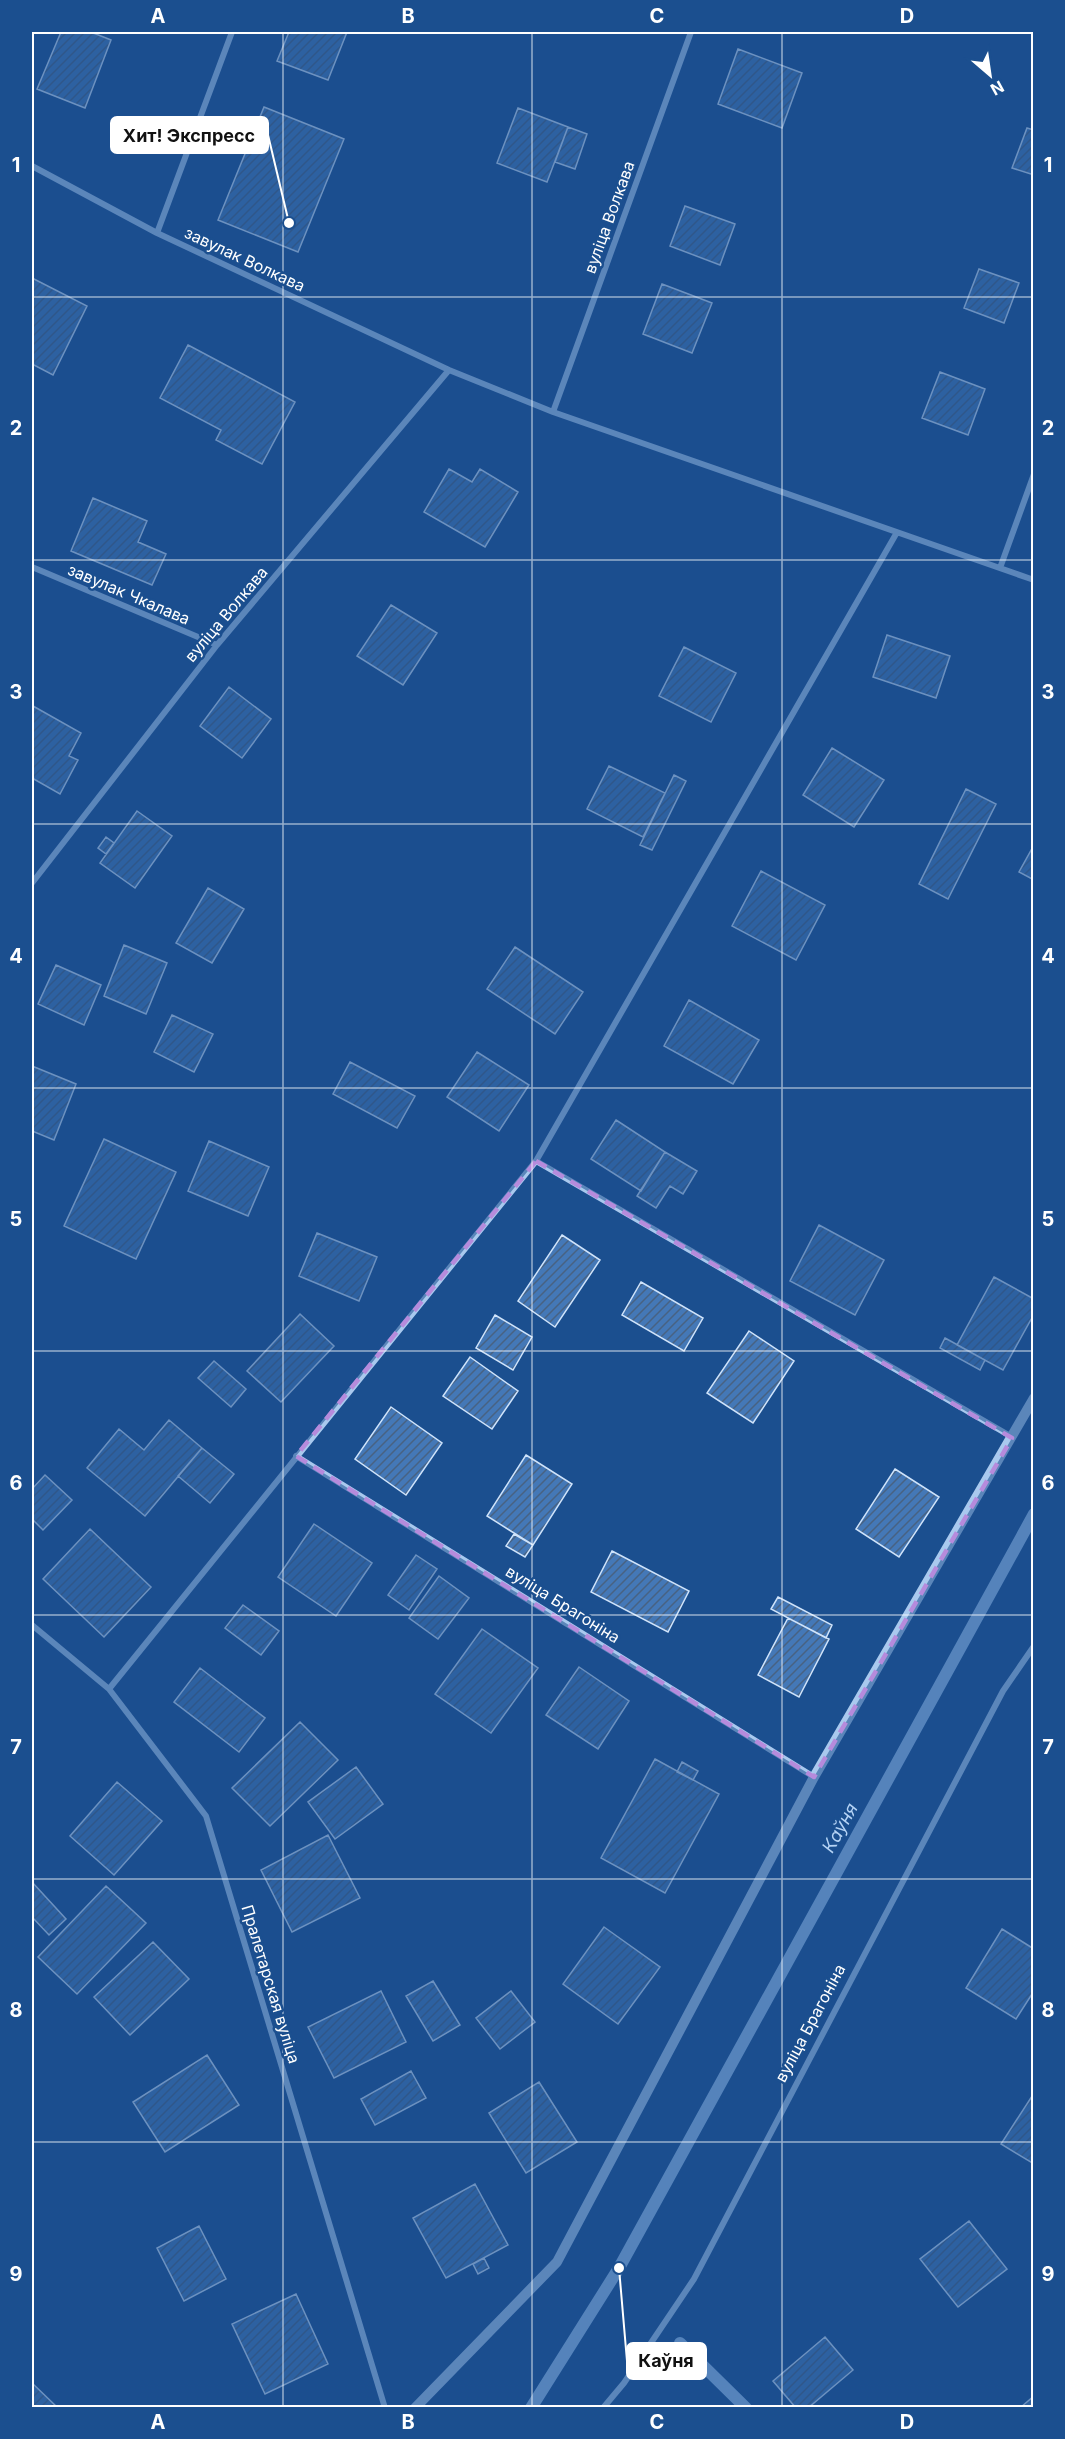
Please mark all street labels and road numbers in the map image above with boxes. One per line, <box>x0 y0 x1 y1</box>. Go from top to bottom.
street label: вуліца Волкава <box>579 158 639 276</box>
street label: завулак Волкава <box>182 222 308 296</box>
street label: завулак Чкалава <box>65 559 193 629</box>
street label: вуліца Волкава <box>180 562 272 666</box>
street label: вуліца Брагоніна <box>502 1561 624 1647</box>
street label: Пралетарская вуліца <box>237 1902 305 2066</box>
street label: вуліца Брагоніна <box>770 1961 850 2085</box>

